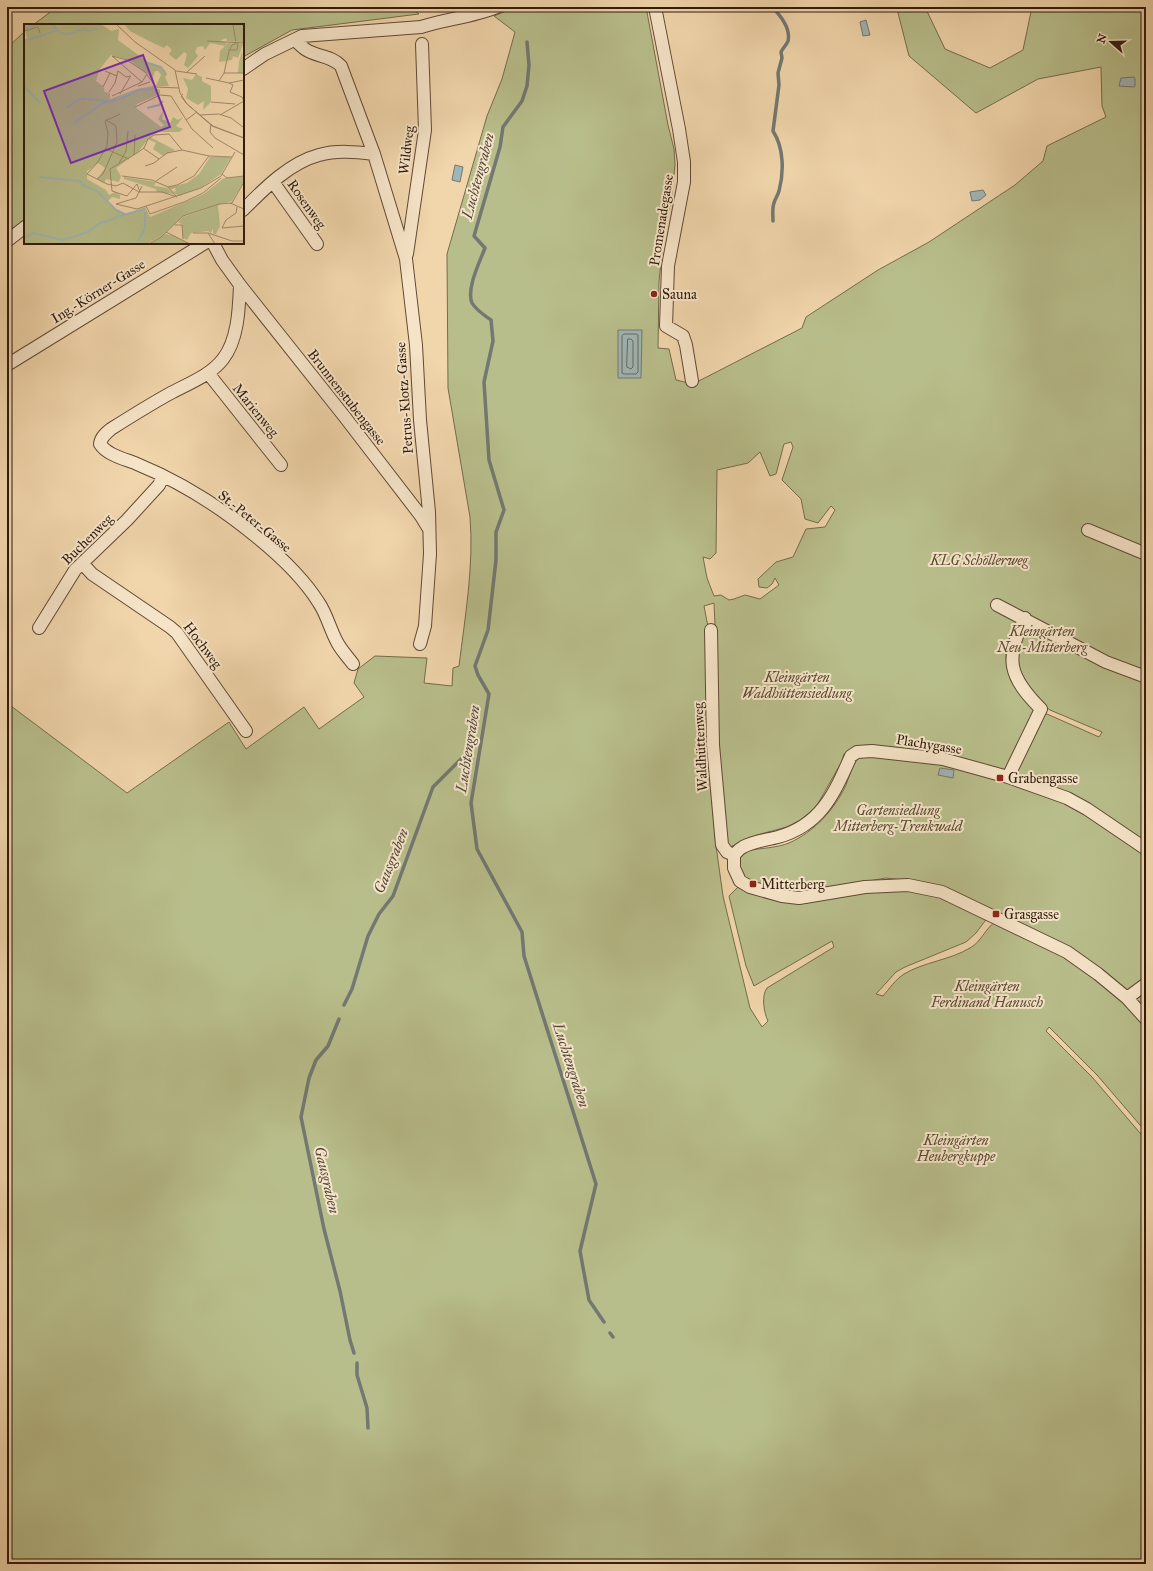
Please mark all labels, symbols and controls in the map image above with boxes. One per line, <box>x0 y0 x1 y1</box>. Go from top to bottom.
north arrow <box>1091 22 1131 62</box>
inset map <box>24 24 244 244</box>
text: N <box>1094 32 1110 45</box>
street label: Wildweg <box>395 124 418 176</box>
water label: Luchtengraben <box>458 131 498 222</box>
street label: Promenadegasse <box>646 173 677 267</box>
street label: Rosenweg <box>283 176 330 233</box>
street label: Ing.-Körner-Gasse <box>48 256 148 327</box>
place label: Sauna <box>662 286 697 303</box>
marker: Sauna <box>649 289 659 299</box>
street label: Petrus-Klotz-Gasse <box>392 341 417 455</box>
street label: Brunnenstubengasse <box>304 346 389 449</box>
street label: Marienweg <box>229 380 283 441</box>
street label: St.-Peter-Gasse <box>215 487 295 556</box>
street label: Buchenweg <box>58 510 117 568</box>
park label: KLG Schöllerweg <box>929 552 1029 569</box>
street label: Hochweg <box>180 619 226 672</box>
park label: Kleingärten Neu-Mitterberg <box>996 623 1088 656</box>
park label: Kleingärten Waldhüttensiedlung <box>742 669 852 702</box>
street label: Waldhüttenweg <box>690 702 711 792</box>
water label: Luchtengraben <box>452 704 484 795</box>
street label: Plachygasse <box>895 731 963 758</box>
place label: Grabengasse <box>1008 770 1078 787</box>
marker: Grabengasse <box>995 773 1005 783</box>
park label: Gartensiedlung Mitterberg-Trenkwald <box>832 802 964 835</box>
water label: Gausgraben <box>370 826 412 896</box>
place label: Mitterberg <box>761 876 825 893</box>
marker: Mitterberg <box>748 879 758 889</box>
place label: Grasgasse <box>1004 906 1059 923</box>
marker: Grasgasse <box>991 909 1001 919</box>
park label: Kleingärten Ferdinand Hanusch <box>930 978 1043 1011</box>
water label: Luchtengraben <box>549 1019 593 1110</box>
park label: Kleingärten Heubergkuppe <box>916 1132 996 1166</box>
water label: Gausgraben <box>311 1145 343 1215</box>

